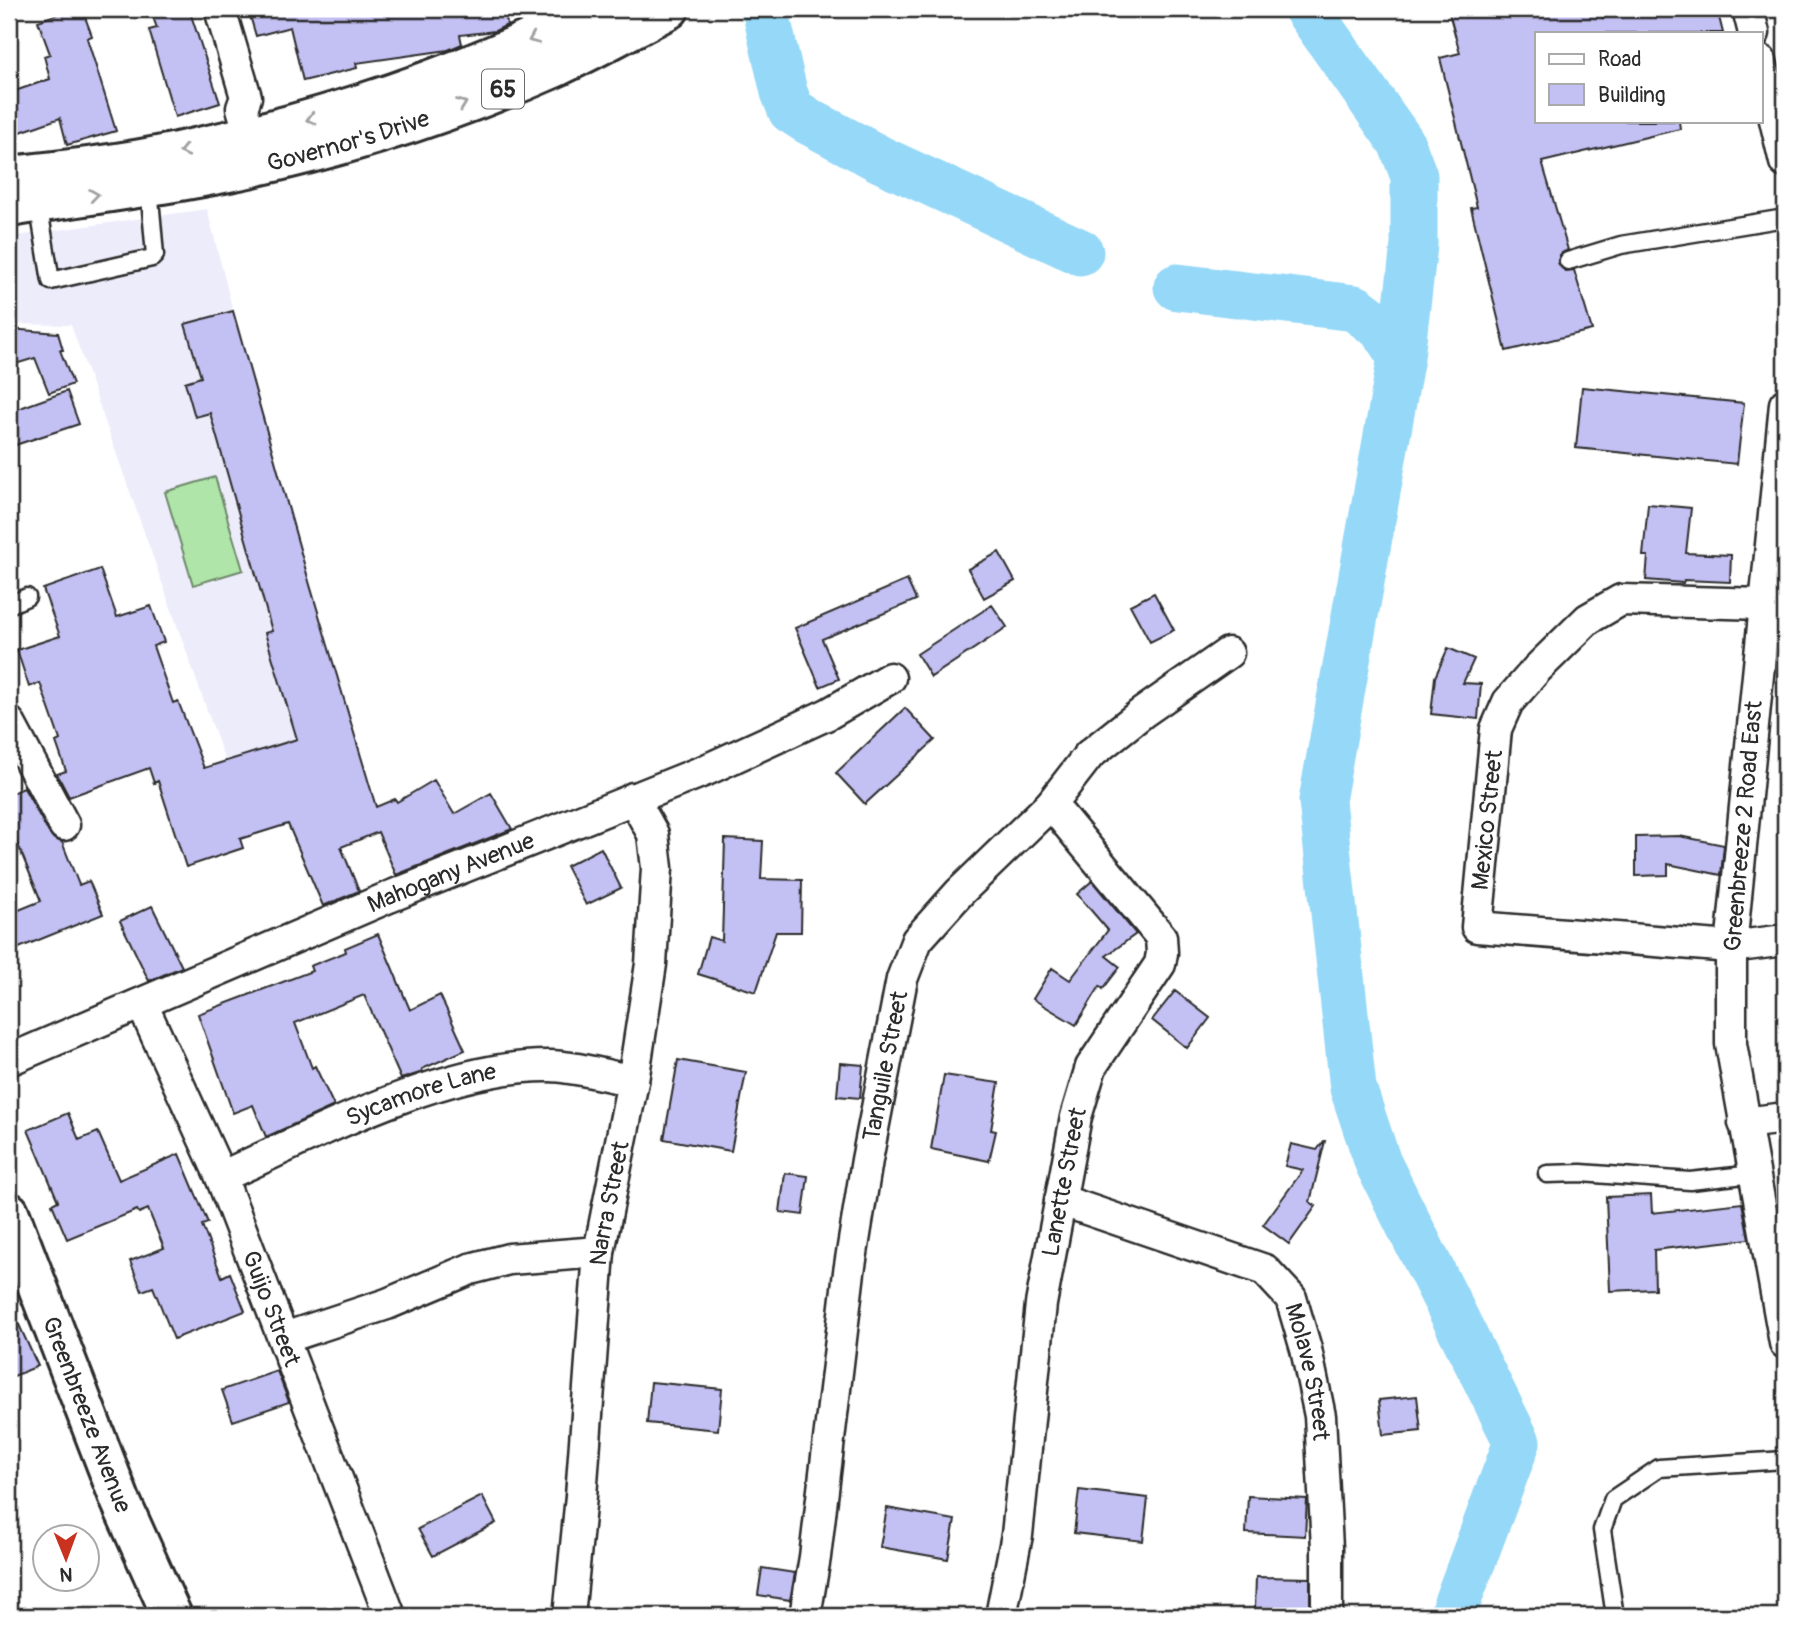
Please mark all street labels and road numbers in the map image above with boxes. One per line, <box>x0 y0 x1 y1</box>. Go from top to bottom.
road number: 65 <box>482 69 524 108</box>
street label: Governor's Drive <box>264 104 433 178</box>
street label: Greenbreeze 2 Road East <box>1718 699 1769 953</box>
street label: Mexico Street <box>1466 748 1509 892</box>
street label: Mahogany Avenue <box>363 826 539 920</box>
street label: Tanguile Street <box>857 988 914 1144</box>
street label: Sycamore Lane <box>342 1057 499 1133</box>
street label: Lanette Street <box>1036 1104 1093 1259</box>
street label: Narra Street <box>584 1138 636 1266</box>
street label: Guijo Street <box>236 1247 307 1371</box>
street label: Molave Street <box>1278 1300 1335 1442</box>
street label: Greenbreeze Avenue <box>36 1312 138 1517</box>

